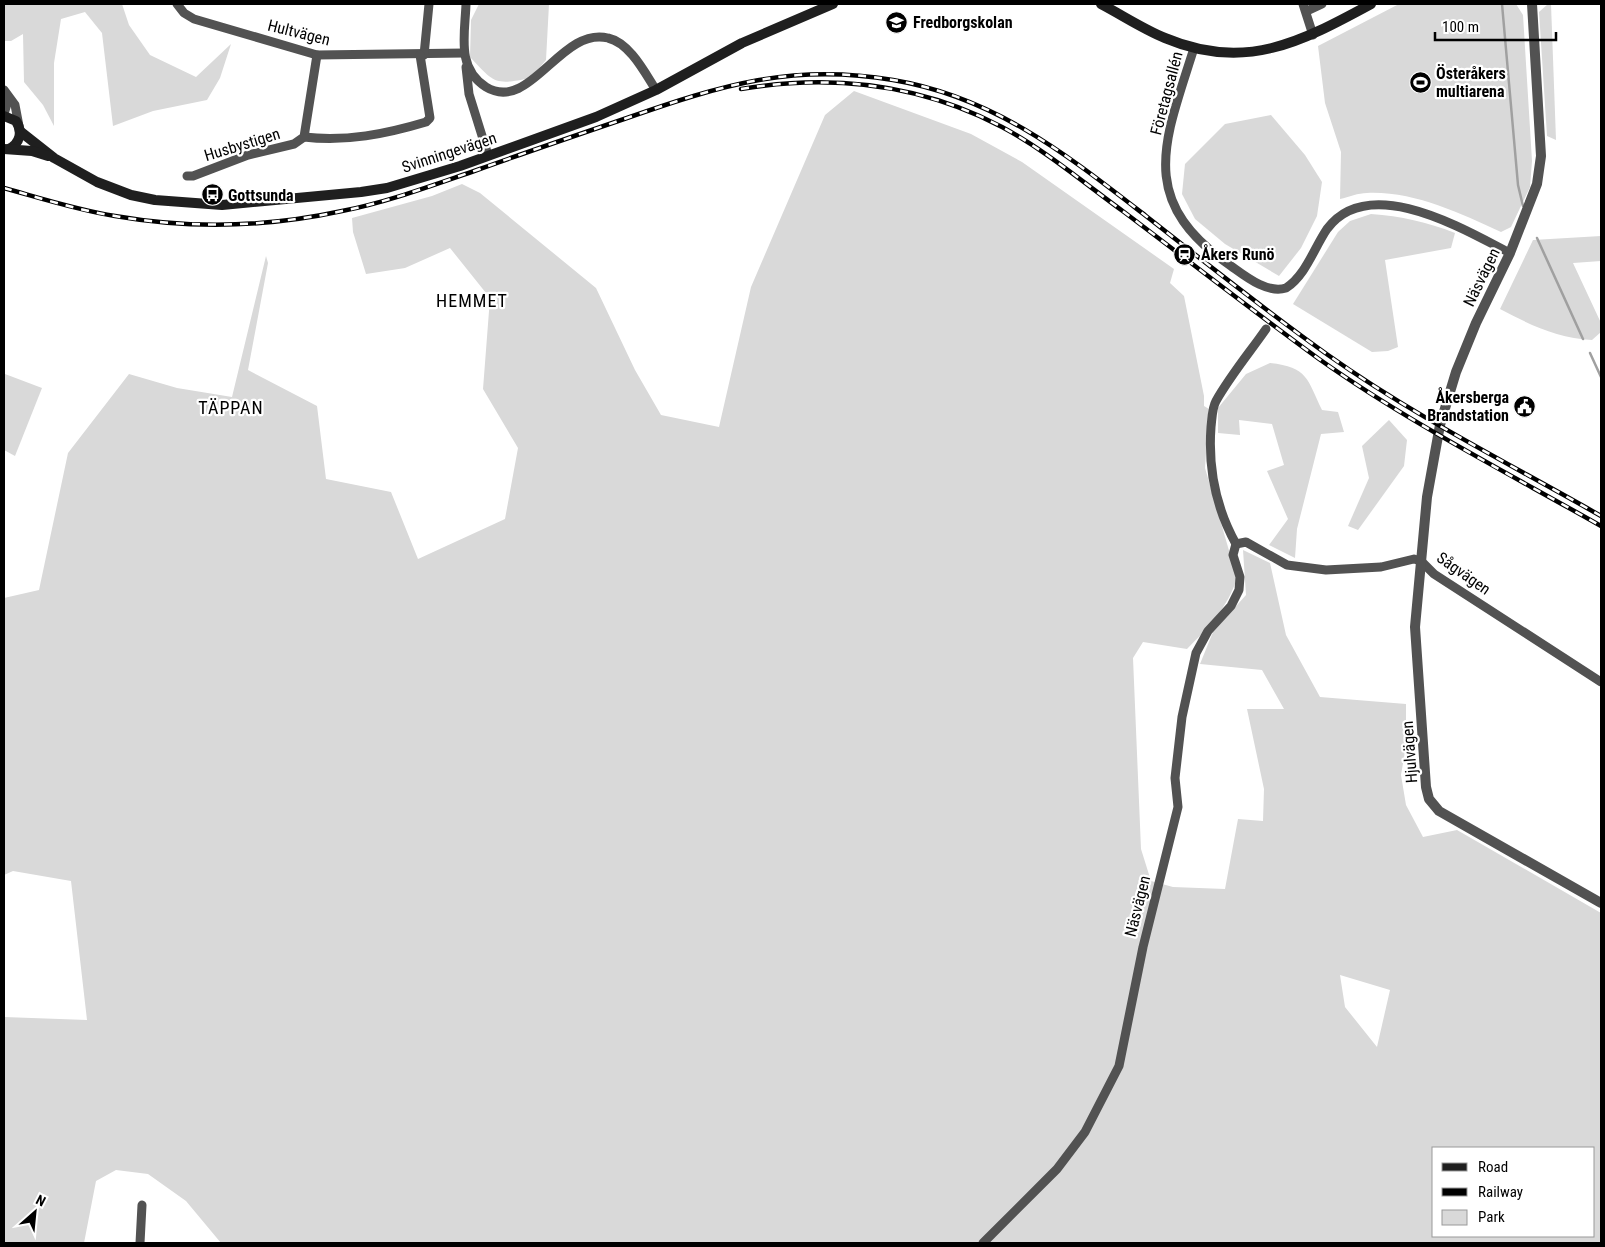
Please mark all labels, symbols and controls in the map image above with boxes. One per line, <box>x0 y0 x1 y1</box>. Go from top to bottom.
school or university icon: Fredborgskolan <box>885 10 909 34</box>
scale bar <box>1435 10 1556 42</box>
place label: Fredborgskolan <box>913 13 1013 32</box>
street label: Hultvägen <box>266 16 332 49</box>
text: 100 m <box>1442 18 1479 36</box>
street label: Företagsallén <box>1146 49 1187 137</box>
place label: Österåkers multiarena <box>1436 64 1506 101</box>
sports icon: Österåkers multiarena <box>1408 70 1432 94</box>
street label: Husbystigen <box>202 124 282 165</box>
street label: Svinningevägen <box>399 128 499 177</box>
bus stop icon: Gottsunda <box>200 183 224 207</box>
place label: Gottsunda <box>228 186 294 205</box>
station icon: Åkers Runö <box>1173 242 1197 266</box>
place label: Åkers Runö <box>1201 244 1275 264</box>
street label: Näsvägen <box>1459 245 1504 309</box>
district label: HEMMET <box>436 290 508 311</box>
place label: Åkersberga Brandstation <box>1427 387 1509 425</box>
public building icon: Åkersberga Brandstation <box>1513 394 1537 418</box>
district label: TÄPPAN <box>198 397 264 418</box>
street label: Sågvägen <box>1433 548 1494 599</box>
street label: Hjulvägen <box>1398 720 1421 784</box>
street label: Näsvägen <box>1121 874 1154 939</box>
legend <box>1432 1147 1595 1237</box>
text: Road <box>1478 1158 1508 1176</box>
text: Railway <box>1478 1183 1523 1201</box>
north arrow <box>10 1187 60 1237</box>
text: N <box>33 1191 48 1209</box>
text: Park <box>1478 1208 1505 1226</box>

